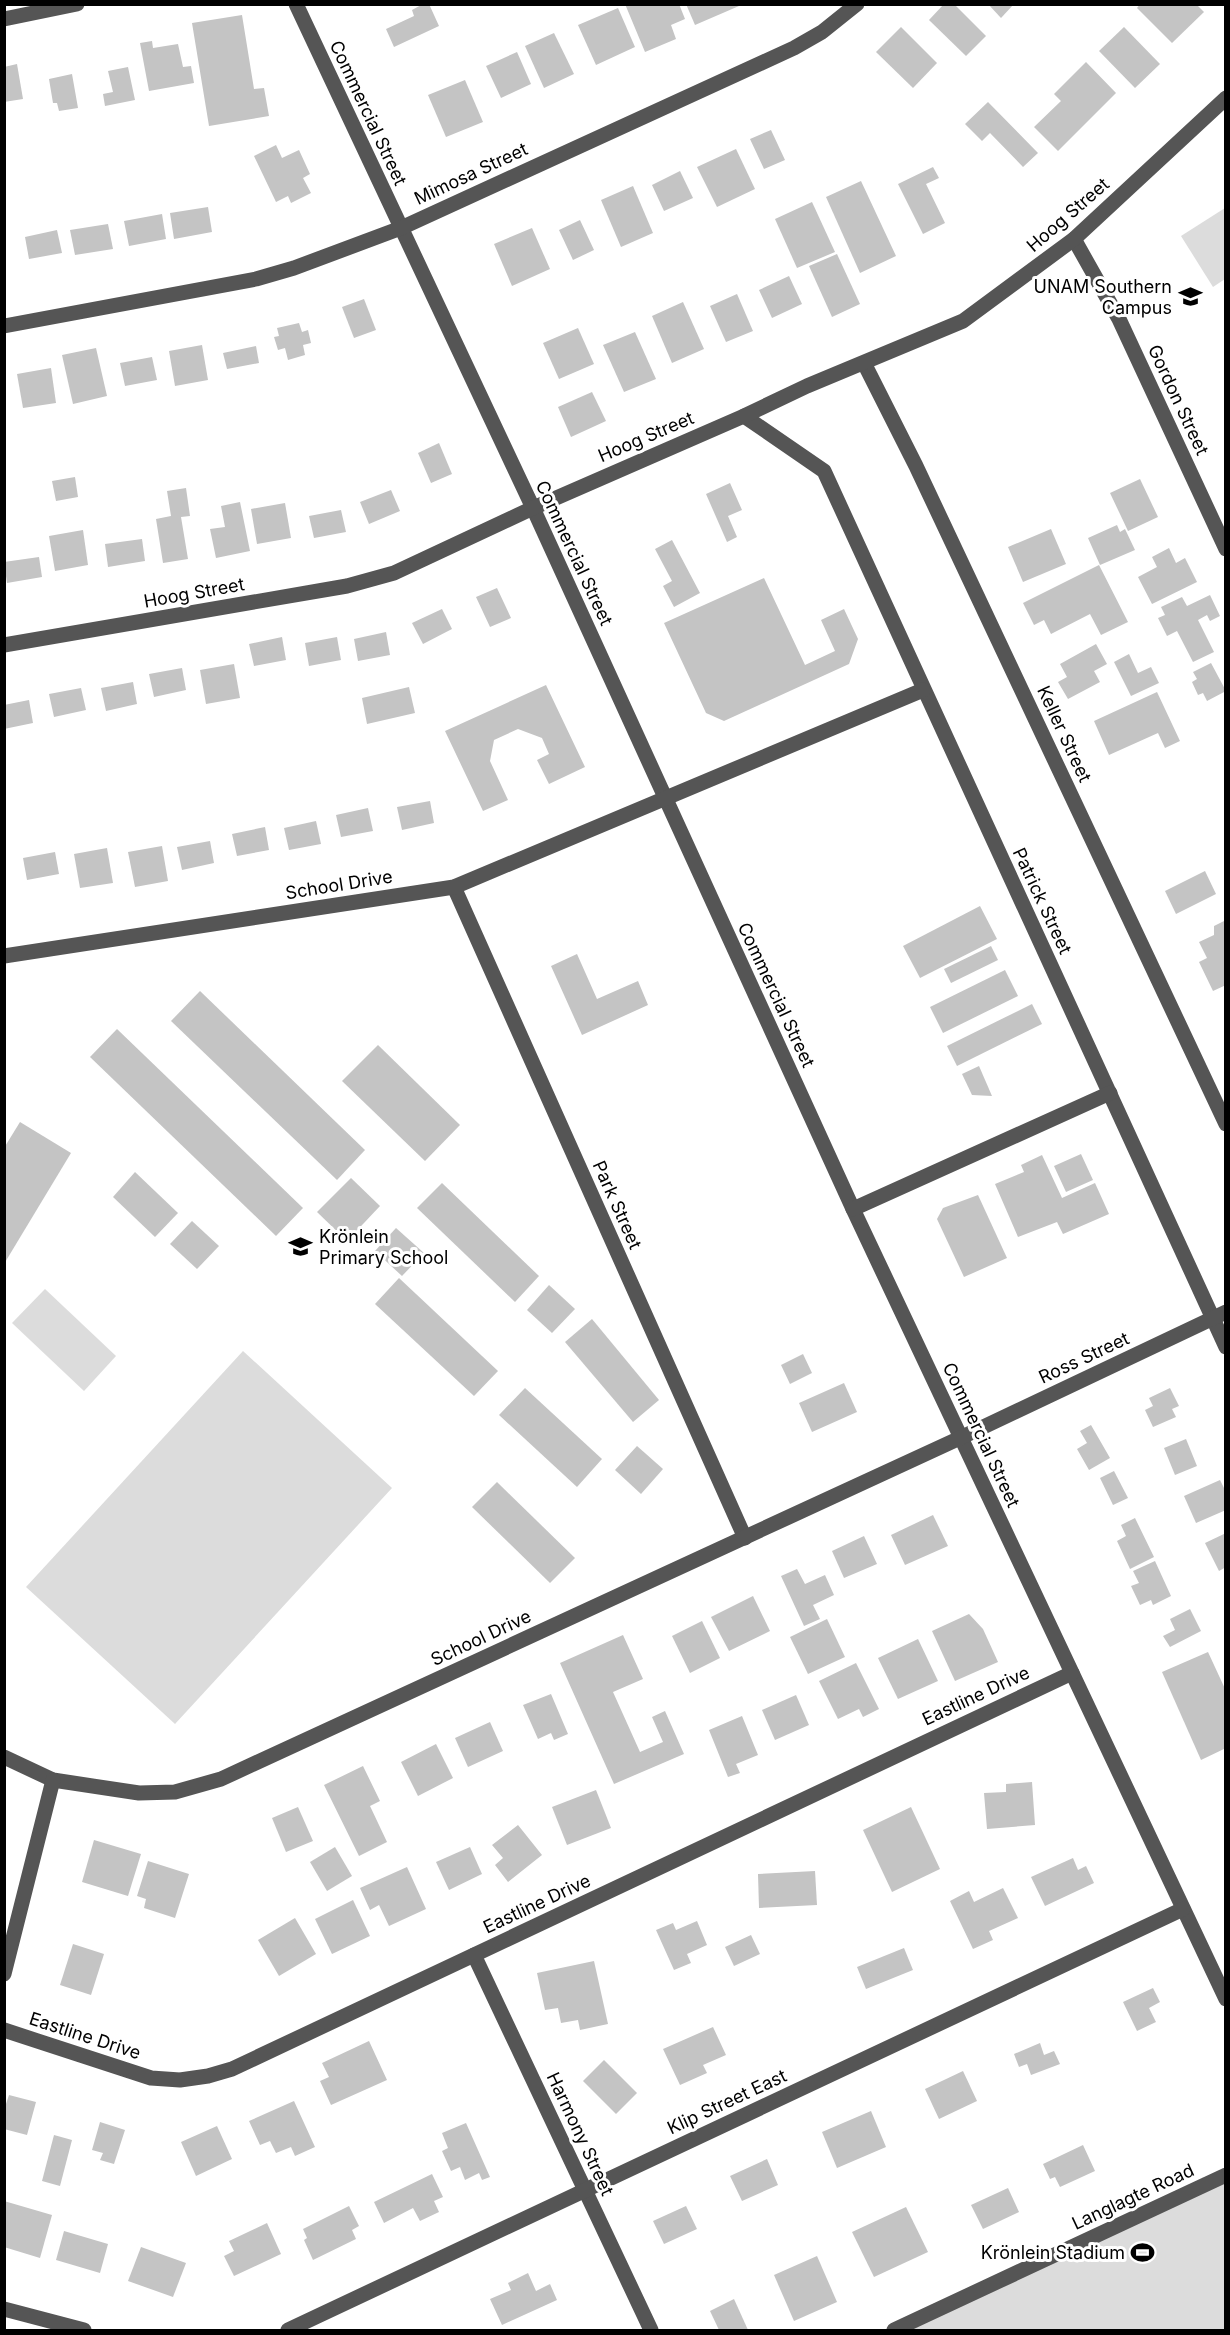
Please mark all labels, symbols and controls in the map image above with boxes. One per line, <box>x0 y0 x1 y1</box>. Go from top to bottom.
street label: Commercial Street <box>326 37 411 189</box>
street label: Mimosa Street <box>411 138 531 209</box>
street label: Hoog Street <box>1022 173 1113 256</box>
place label: UNAM Southern Campus <box>1034 276 1172 318</box>
school or university icon: UNAM Southern Campus <box>1177 284 1203 310</box>
street label: Gordon Street <box>1144 341 1213 458</box>
street label: Hoog Street <box>595 407 697 466</box>
street label: Commercial Street <box>532 477 617 629</box>
street label: Hoog Street <box>142 573 246 612</box>
street label: Keller Street <box>1033 682 1096 785</box>
street label: Patrick Street <box>1009 844 1076 957</box>
street label: School Drive <box>284 866 394 903</box>
street label: Commercial Street <box>734 919 819 1071</box>
street label: Park Street <box>589 1157 646 1252</box>
place label: Krönlein Primary School <box>319 1226 448 1268</box>
school or university icon: Krönlein Primary School <box>288 1234 314 1260</box>
street label: Ross Street <box>1035 1327 1132 1388</box>
street label: Commercial Street <box>939 1359 1024 1511</box>
street label: School Drive <box>427 1605 534 1670</box>
street label: Eastline Drive <box>919 1662 1033 1730</box>
street label: Eastline Drive <box>480 1870 594 1938</box>
street label: Eastline Drive <box>27 2008 144 2063</box>
street label: Klip Street East <box>664 2065 790 2138</box>
street label: Harmony Street <box>543 2069 618 2199</box>
street label: Langlagte Road <box>1068 2159 1197 2234</box>
sports icon: Krönlein Stadium <box>1130 2240 1156 2266</box>
place label: Krönlein Stadium <box>981 2242 1125 2263</box>

